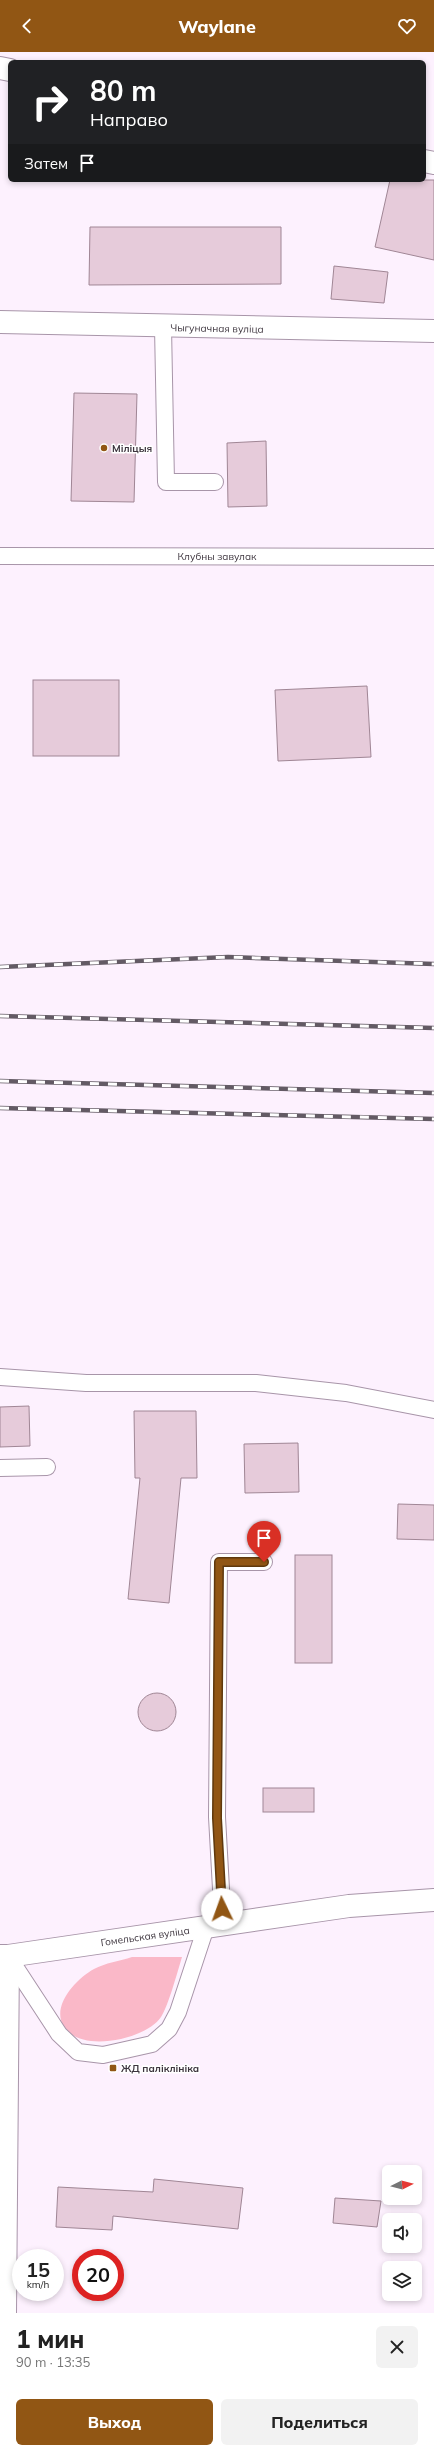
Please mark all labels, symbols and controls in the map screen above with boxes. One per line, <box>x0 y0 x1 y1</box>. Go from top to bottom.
icon: back <box>16 15 38 37</box>
text: Waylane <box>178 15 256 38</box>
icon: heart <box>396 15 418 37</box>
text: 80 m <box>90 73 156 108</box>
icon: right <box>24 76 76 128</box>
text: Направо <box>90 108 168 131</box>
icon: arrive <box>76 152 98 174</box>
text: Затем <box>24 154 68 173</box>
street label: Чыгуначная вуліца <box>170 321 264 336</box>
place label: Міліцыя <box>112 442 152 455</box>
marker: Міліцыя <box>99 443 109 453</box>
street label: Клубны завулак <box>178 550 257 563</box>
pin <box>247 1521 281 1562</box>
icon: arrive <box>253 1527 275 1549</box>
position arrow <box>201 1888 243 1930</box>
street label: Гомельская вуліца <box>100 1924 190 1949</box>
place label: ЖД паліклініка <box>121 2062 199 2075</box>
marker: ЖД паліклініка <box>108 2063 118 2073</box>
north arrow <box>382 2165 422 2205</box>
map controls <box>382 2165 422 2301</box>
button: sound <box>382 2213 422 2253</box>
speed limit sign: 20 <box>72 2249 124 2301</box>
text: 15 <box>26 2257 50 2282</box>
button: layers <box>382 2261 422 2301</box>
text: km/h <box>27 2278 49 2291</box>
text: 1 мин <box>16 2324 84 2354</box>
button: close <box>376 2326 418 2368</box>
text: 90 m · 13:35 <box>16 2354 90 2370</box>
button: Выход <box>16 2399 213 2445</box>
button: Поделиться <box>221 2399 418 2445</box>

